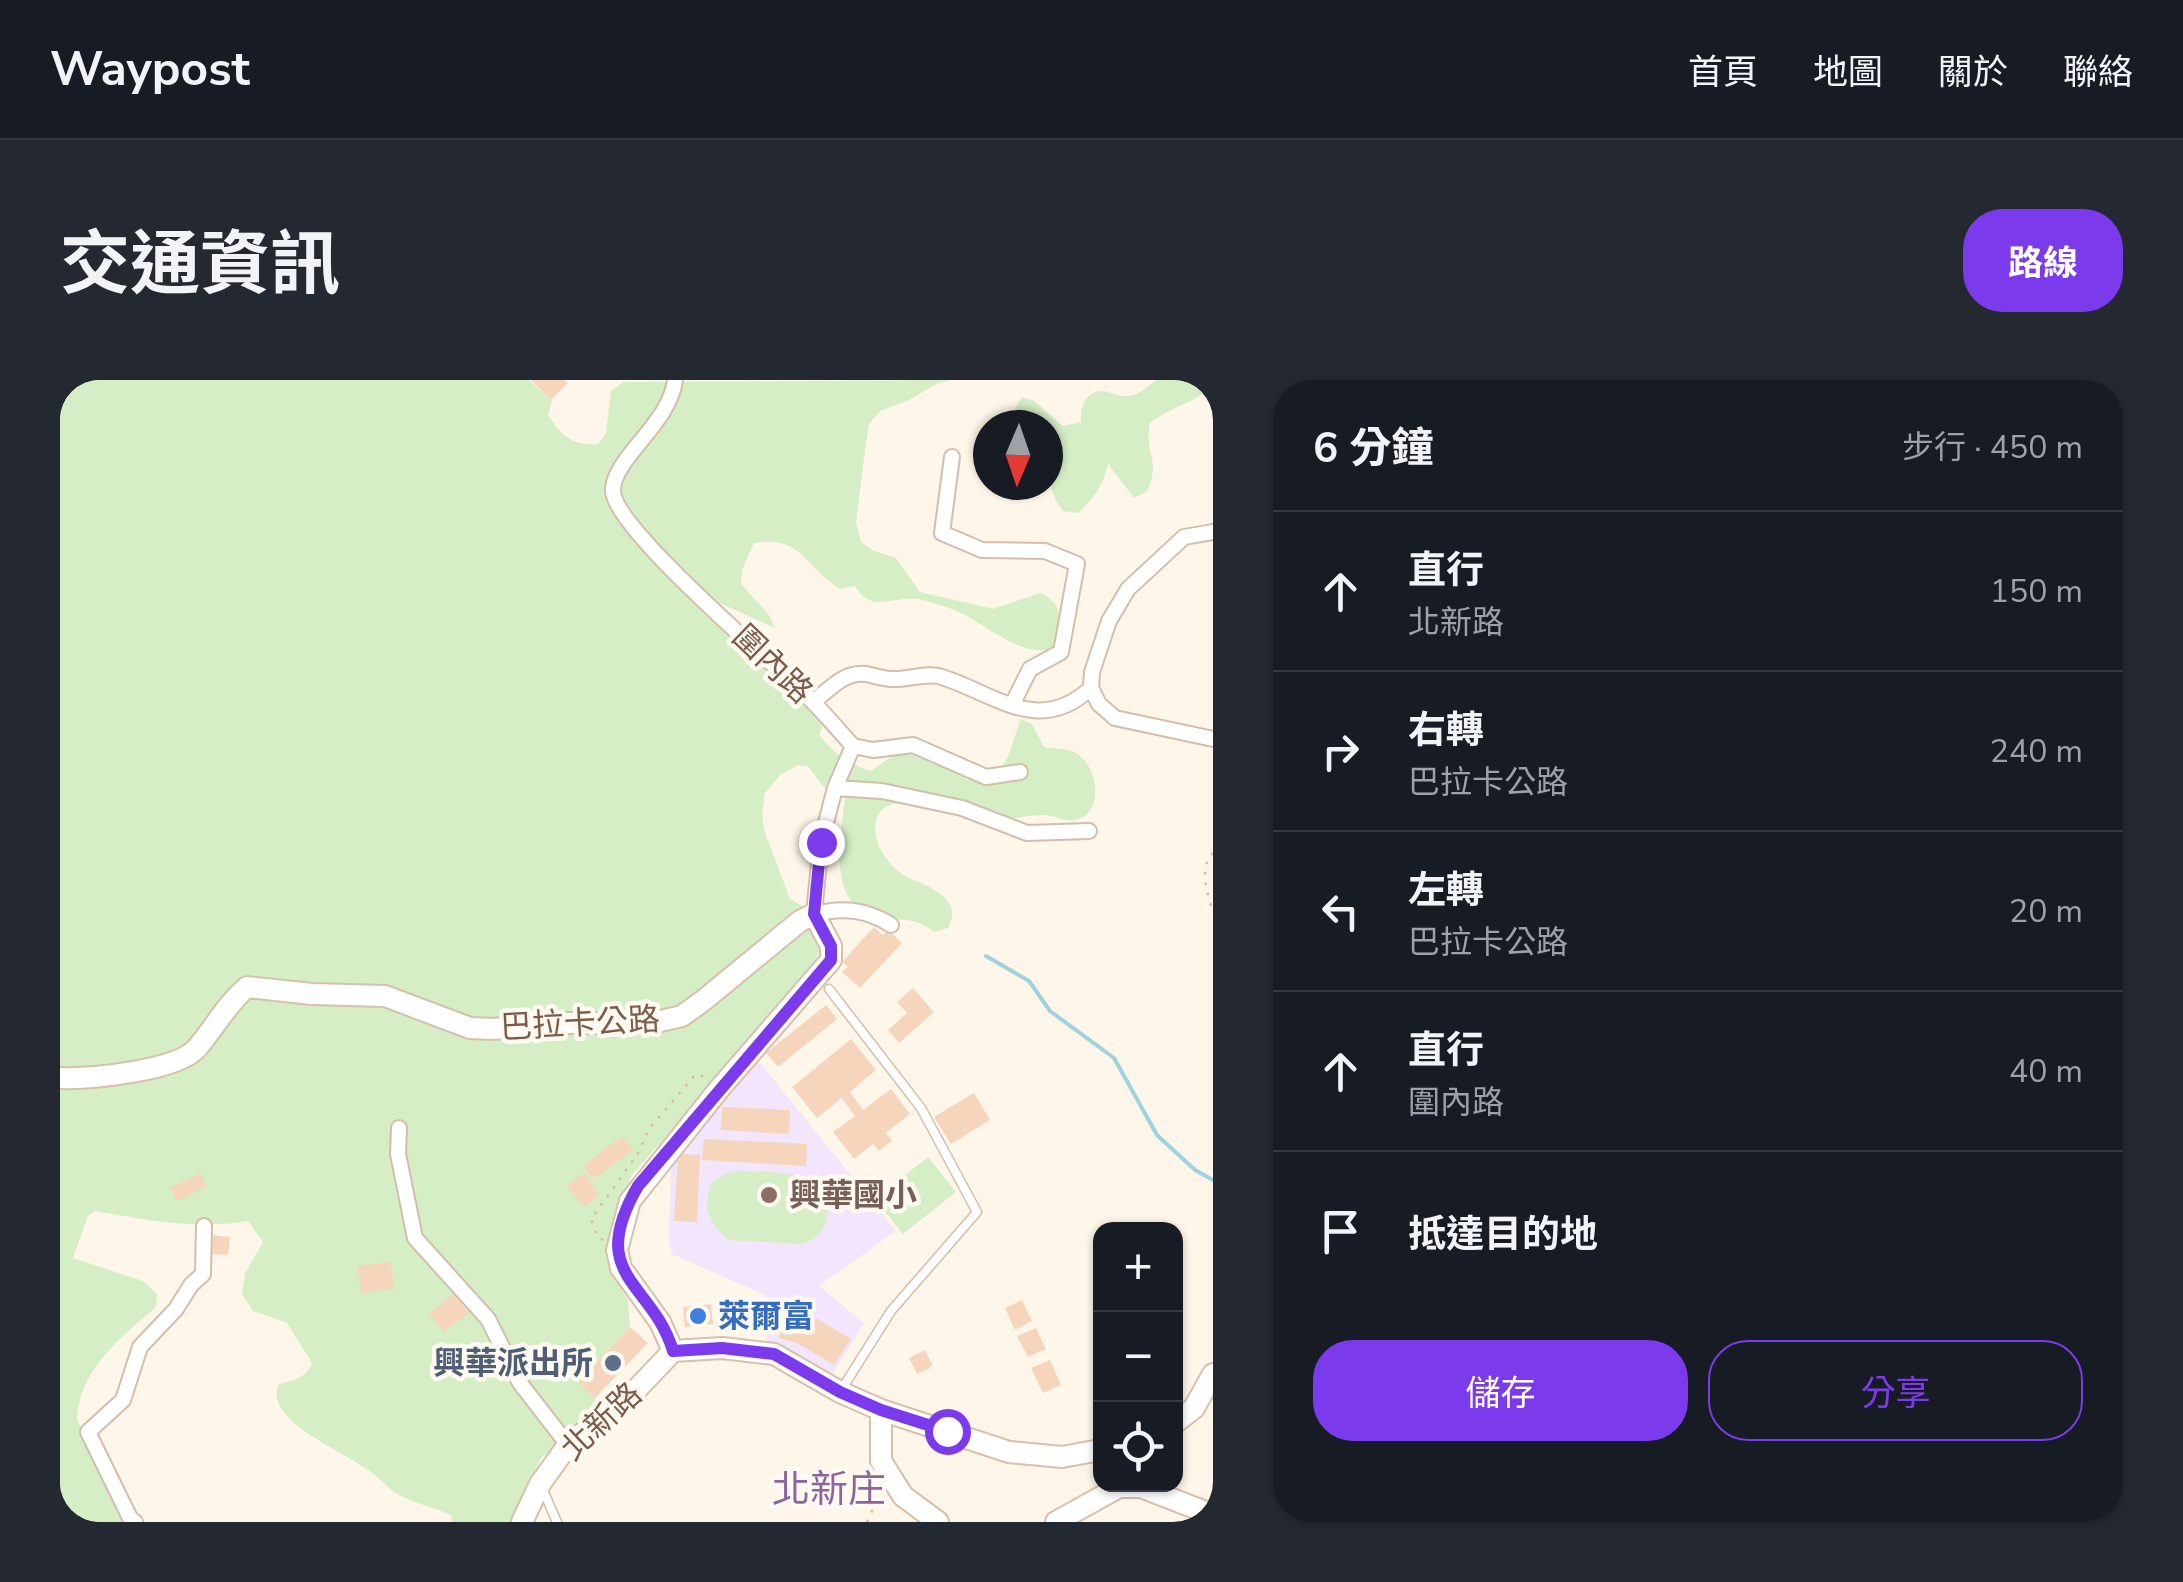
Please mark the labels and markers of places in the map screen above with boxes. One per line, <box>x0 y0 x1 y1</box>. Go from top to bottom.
place label: 興華國小 <box>789 1174 917 1217</box>
marker: 興華國小 <box>758 1184 780 1206</box>
place label: 萊爾富 <box>718 1295 814 1338</box>
marker: 萊爾富 <box>687 1305 709 1327</box>
place label: 興華派出所 <box>433 1342 593 1385</box>
marker: 興華派出所 <box>602 1352 624 1374</box>

